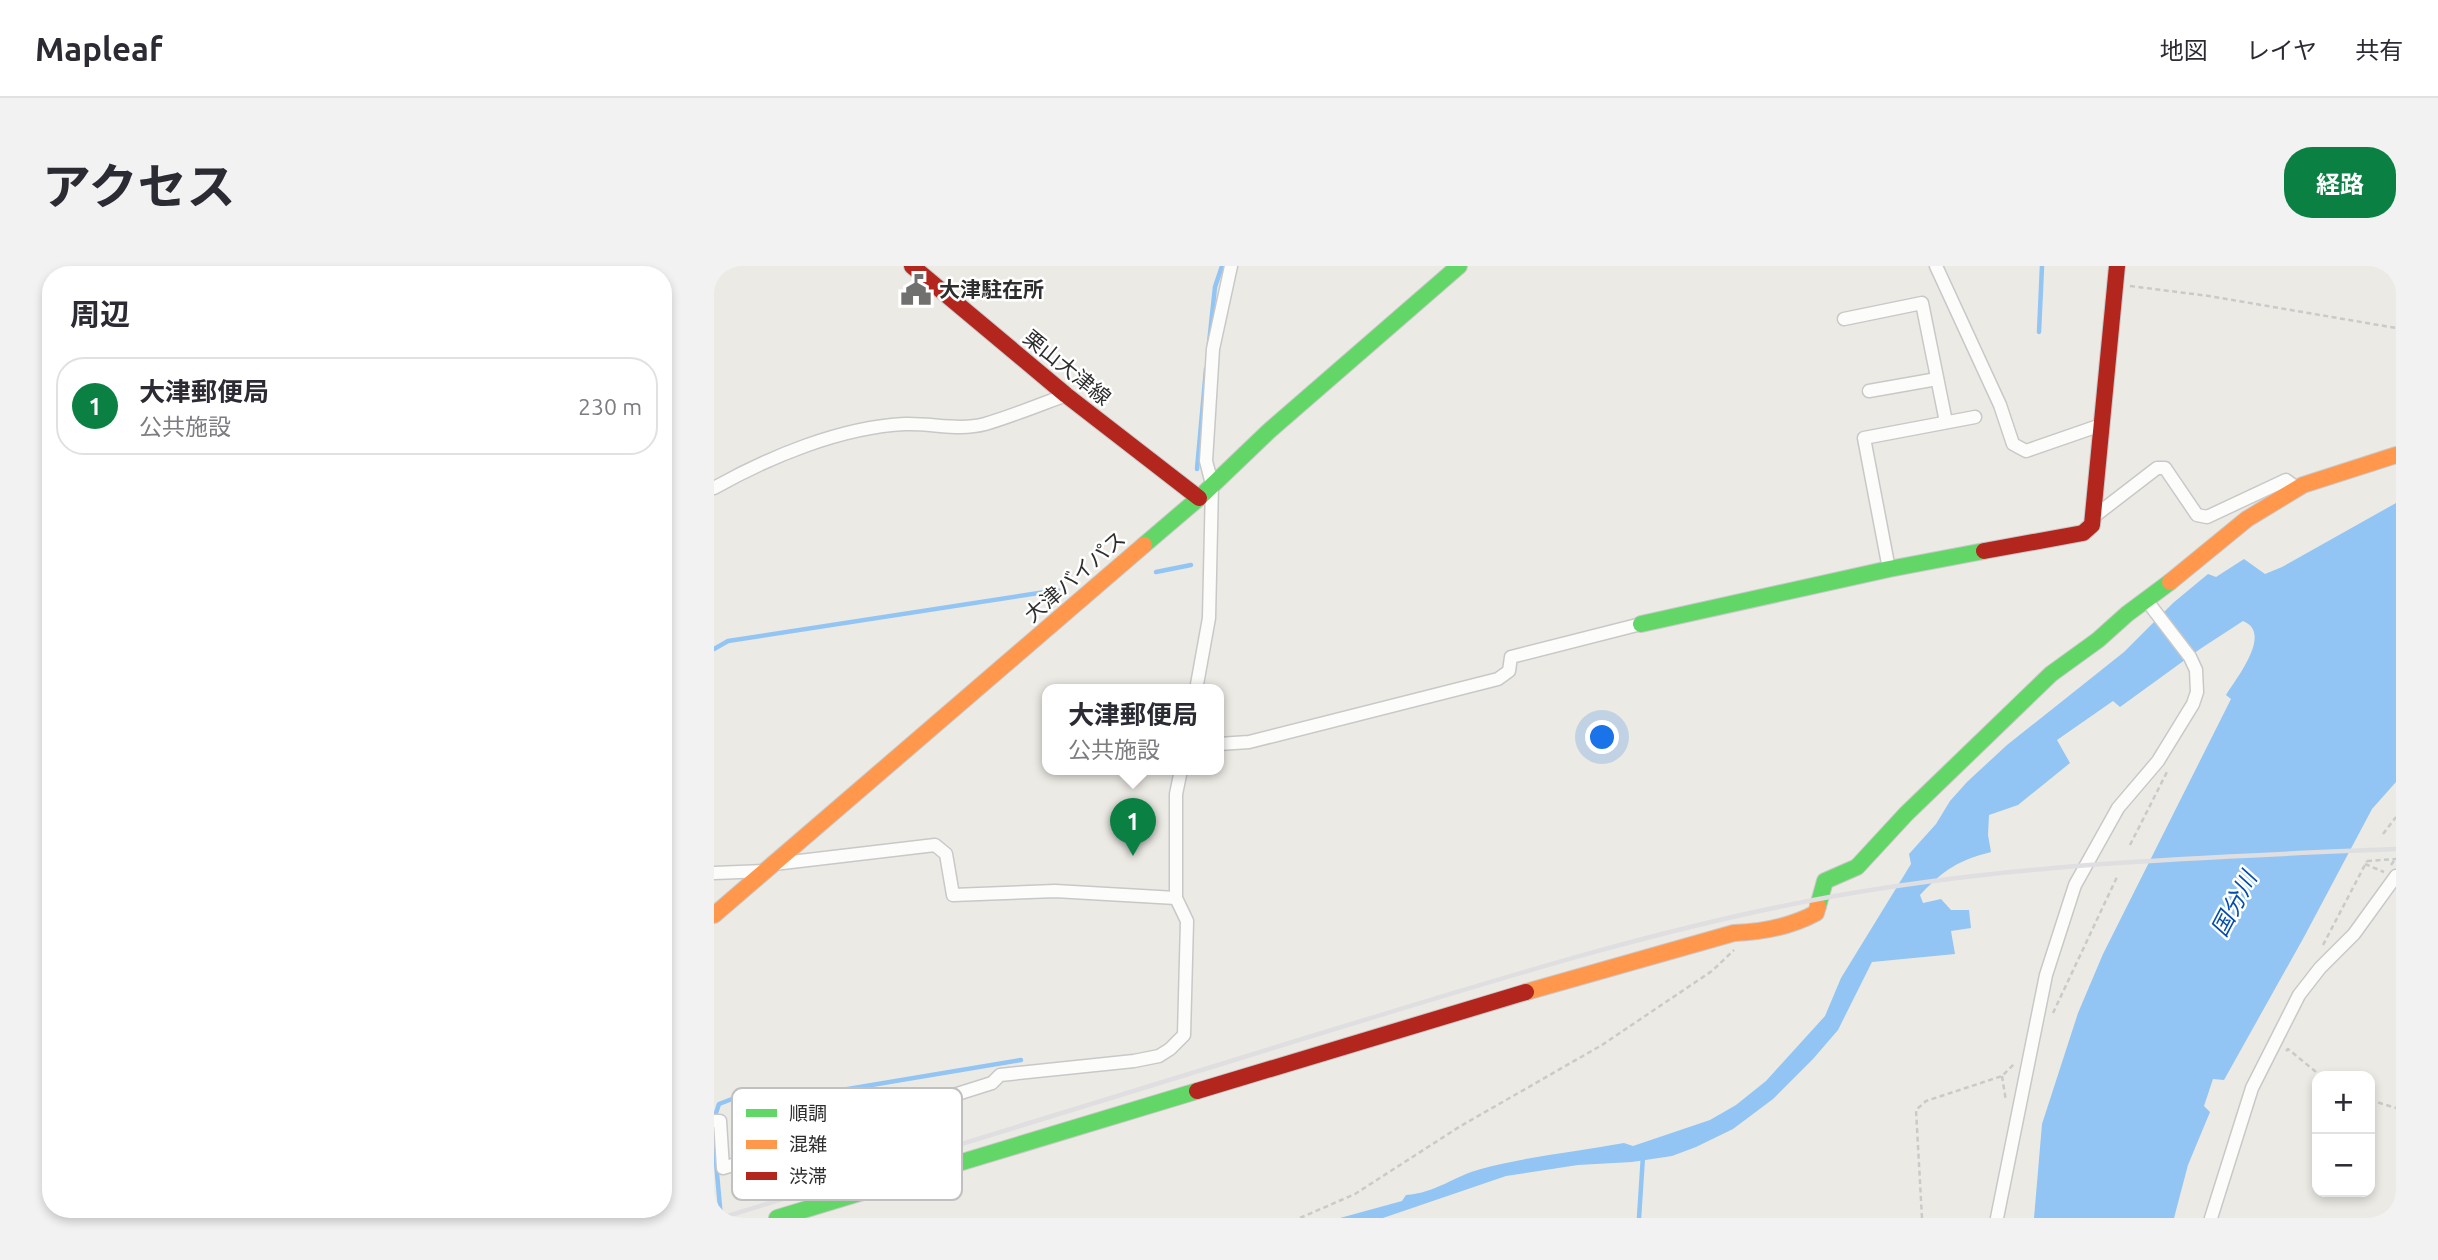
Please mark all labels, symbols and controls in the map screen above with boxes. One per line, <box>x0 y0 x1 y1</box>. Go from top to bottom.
text: Mapleaf <box>35 30 163 67</box>
text: 地図 <box>2160 37 2208 64</box>
text: レイヤ <box>2246 37 2317 64</box>
text: 共有 <box>2355 37 2403 64</box>
button: 経路 <box>2284 147 2396 218</box>
text: アクセス <box>42 158 236 213</box>
public building icon: 大津駐在所 <box>899 273 933 307</box>
place label: 大津駐在所 <box>939 277 1044 301</box>
text: 周辺 <box>70 297 130 331</box>
street label: 栗山大津線 <box>1019 325 1116 410</box>
text: 大津郵便局 <box>139 377 269 406</box>
text: 1 <box>89 394 101 419</box>
text: 230 m <box>578 394 642 419</box>
text: 公共施設 <box>139 414 231 439</box>
street label: 大津バイパス <box>1019 526 1130 627</box>
popup <box>1042 684 1224 775</box>
text: 大津郵便局 <box>1068 700 1198 729</box>
your location <box>1585 720 1619 754</box>
text: 公共施設 <box>1068 737 1160 762</box>
pin: 1 <box>1110 798 1156 856</box>
water label: 国分川 <box>2206 865 2262 940</box>
map controls <box>2312 1071 2375 1197</box>
button: + <box>2312 1071 2375 1134</box>
legend <box>732 1088 962 1200</box>
text: 順調 <box>789 1102 827 1124</box>
text: 混雑 <box>789 1133 827 1155</box>
button: − <box>2312 1134 2375 1197</box>
text: 渋滞 <box>789 1165 827 1187</box>

